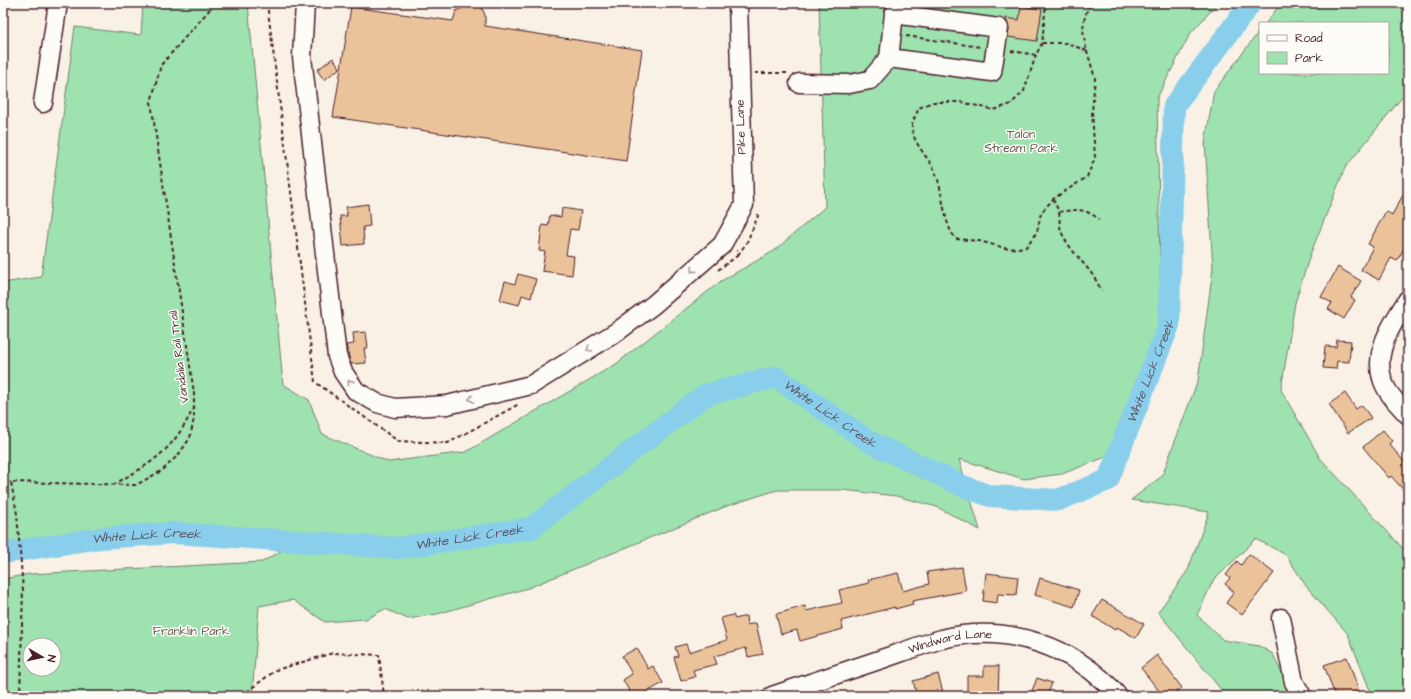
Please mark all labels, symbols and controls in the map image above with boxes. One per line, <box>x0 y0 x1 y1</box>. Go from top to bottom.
legend <box>1259 22 1389 74</box>
text: Road <box>1295 30 1323 47</box>
text: Park <box>1295 50 1323 67</box>
street label: Pike Lane <box>732 99 750 155</box>
park label: Talon Stream Park <box>984 126 1058 157</box>
one-way arrow <box>690 266 697 273</box>
street label: Vandalia Rail Trail <box>165 309 193 404</box>
water label: White Lick Creek <box>1122 319 1178 426</box>
one-way arrow <box>586 344 593 351</box>
water label: White Lick Creek <box>780 376 880 453</box>
one-way arrow <box>348 380 355 387</box>
one-way arrow <box>468 394 475 403</box>
water label: White Lick Creek <box>414 520 526 554</box>
water label: White Lick Creek <box>91 524 203 548</box>
park label: Franklin Park <box>153 623 230 640</box>
street label: Windward Lane <box>906 625 993 658</box>
north arrow <box>22 637 62 677</box>
text: N <box>43 654 59 663</box>

